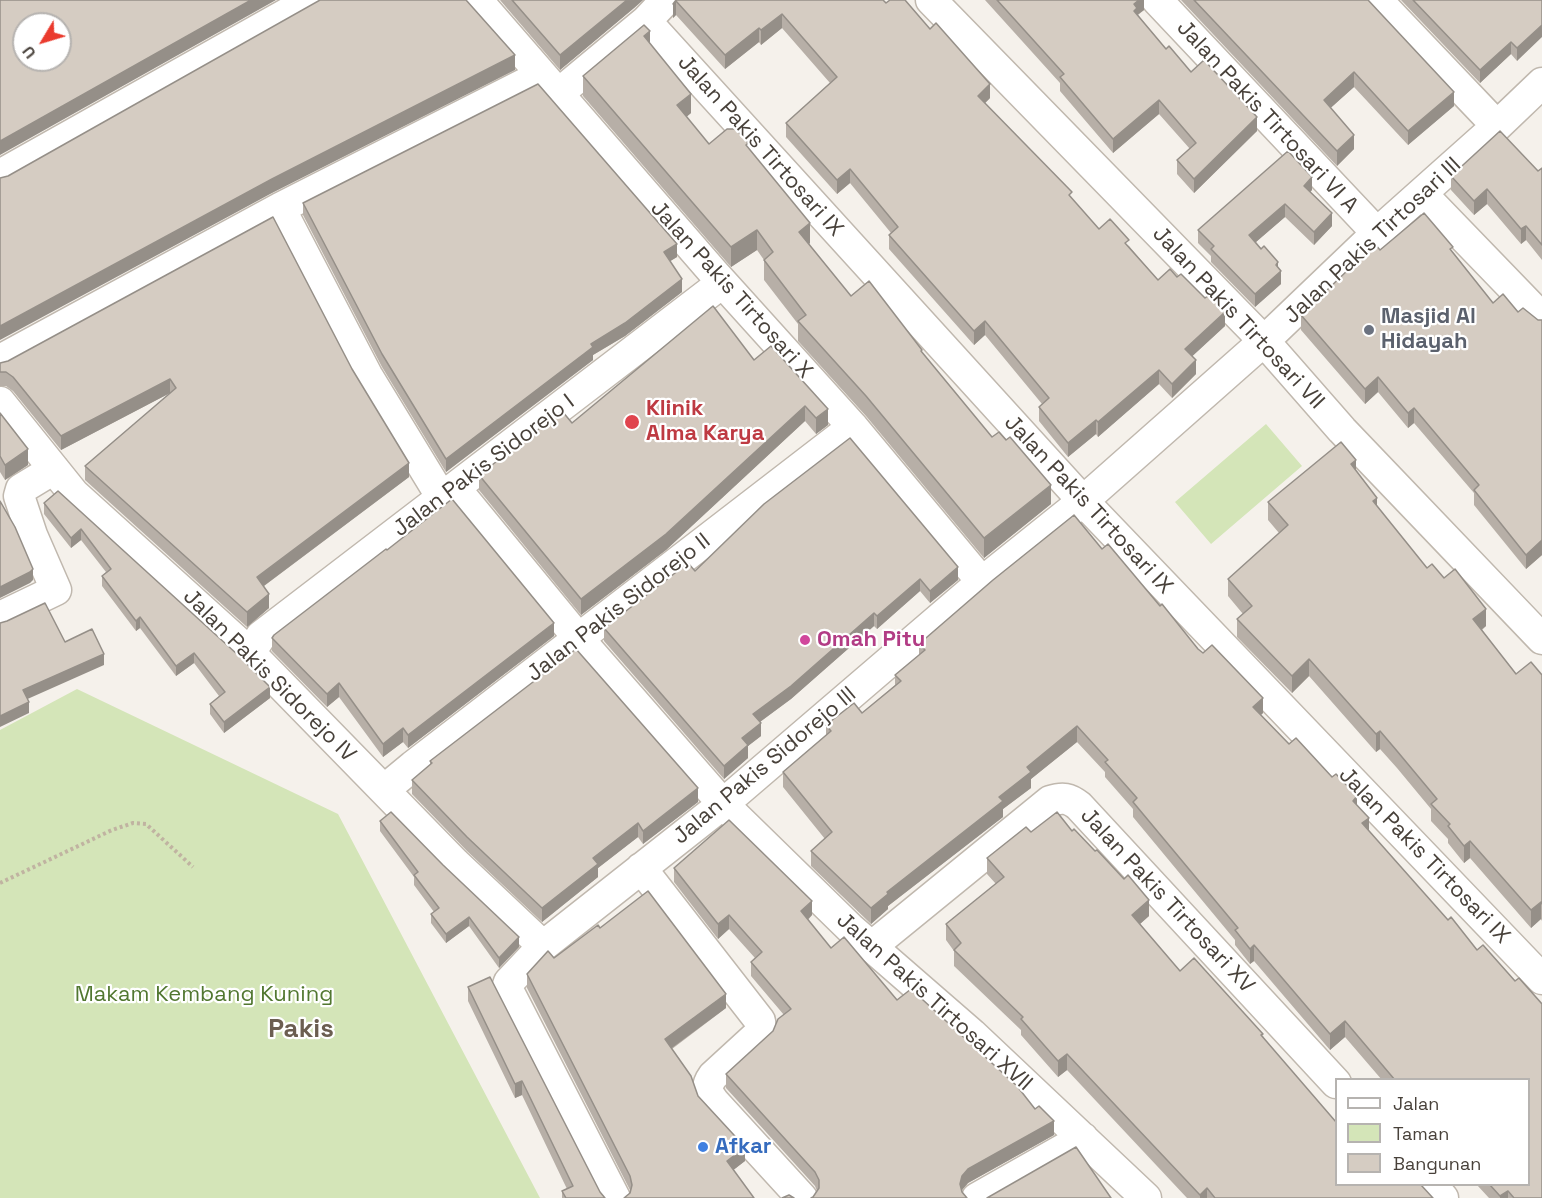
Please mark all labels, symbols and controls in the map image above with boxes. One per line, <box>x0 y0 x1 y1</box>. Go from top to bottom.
north arrow <box>12 12 72 72</box>
street label: Jalan Pakis Tirtosari VI A <box>1171 15 1363 219</box>
text: U <box>17 41 41 63</box>
street label: Jalan Pakis Tirtosari IX <box>672 50 848 242</box>
street label: Jalan Pakis Tirtosari III <box>1279 152 1467 330</box>
street label: Jalan Pakis Tirtosari X <box>644 196 818 384</box>
street label: Jalan Pakis Tirtosari VII <box>1147 221 1329 415</box>
place label: Masjid Al Hidayah <box>1381 304 1476 356</box>
marker: Masjid Al Hidayah <box>1362 323 1376 337</box>
street label: Jalan Pakis Sidorejo I <box>388 389 580 543</box>
place label: Klinik Alma Karya <box>646 396 764 448</box>
street label: Jalan Pakis Tirtosari IX <box>998 410 1178 600</box>
marker: Klinik Alma Karya <box>623 413 641 431</box>
street label: Jalan Pakis Sidorejo II <box>522 528 716 688</box>
street label: Jalan Pakis Sidorejo IV <box>177 584 361 768</box>
place label: Omah Pitu <box>817 627 925 653</box>
marker: Omah Pitu <box>798 633 812 647</box>
street label: Jalan Pakis Sidorejo III <box>668 682 862 850</box>
street label: Jalan Pakis Tirtosari IX <box>1333 762 1515 950</box>
street label: Jalan Pakis Tirtosari XV <box>1074 803 1260 999</box>
street label: Jalan Pakis Tirtosari XVII <box>831 907 1037 1097</box>
park label: Makam Kembang Kuning <box>75 982 333 1008</box>
district label: Pakis <box>268 1014 334 1046</box>
legend <box>1335 1078 1530 1186</box>
text: Jalan <box>1393 1092 1439 1115</box>
text: Taman <box>1393 1122 1449 1145</box>
place label: Afkar <box>715 1134 772 1160</box>
marker: Afkar <box>696 1140 710 1154</box>
text: Bangunan <box>1393 1152 1481 1175</box>

